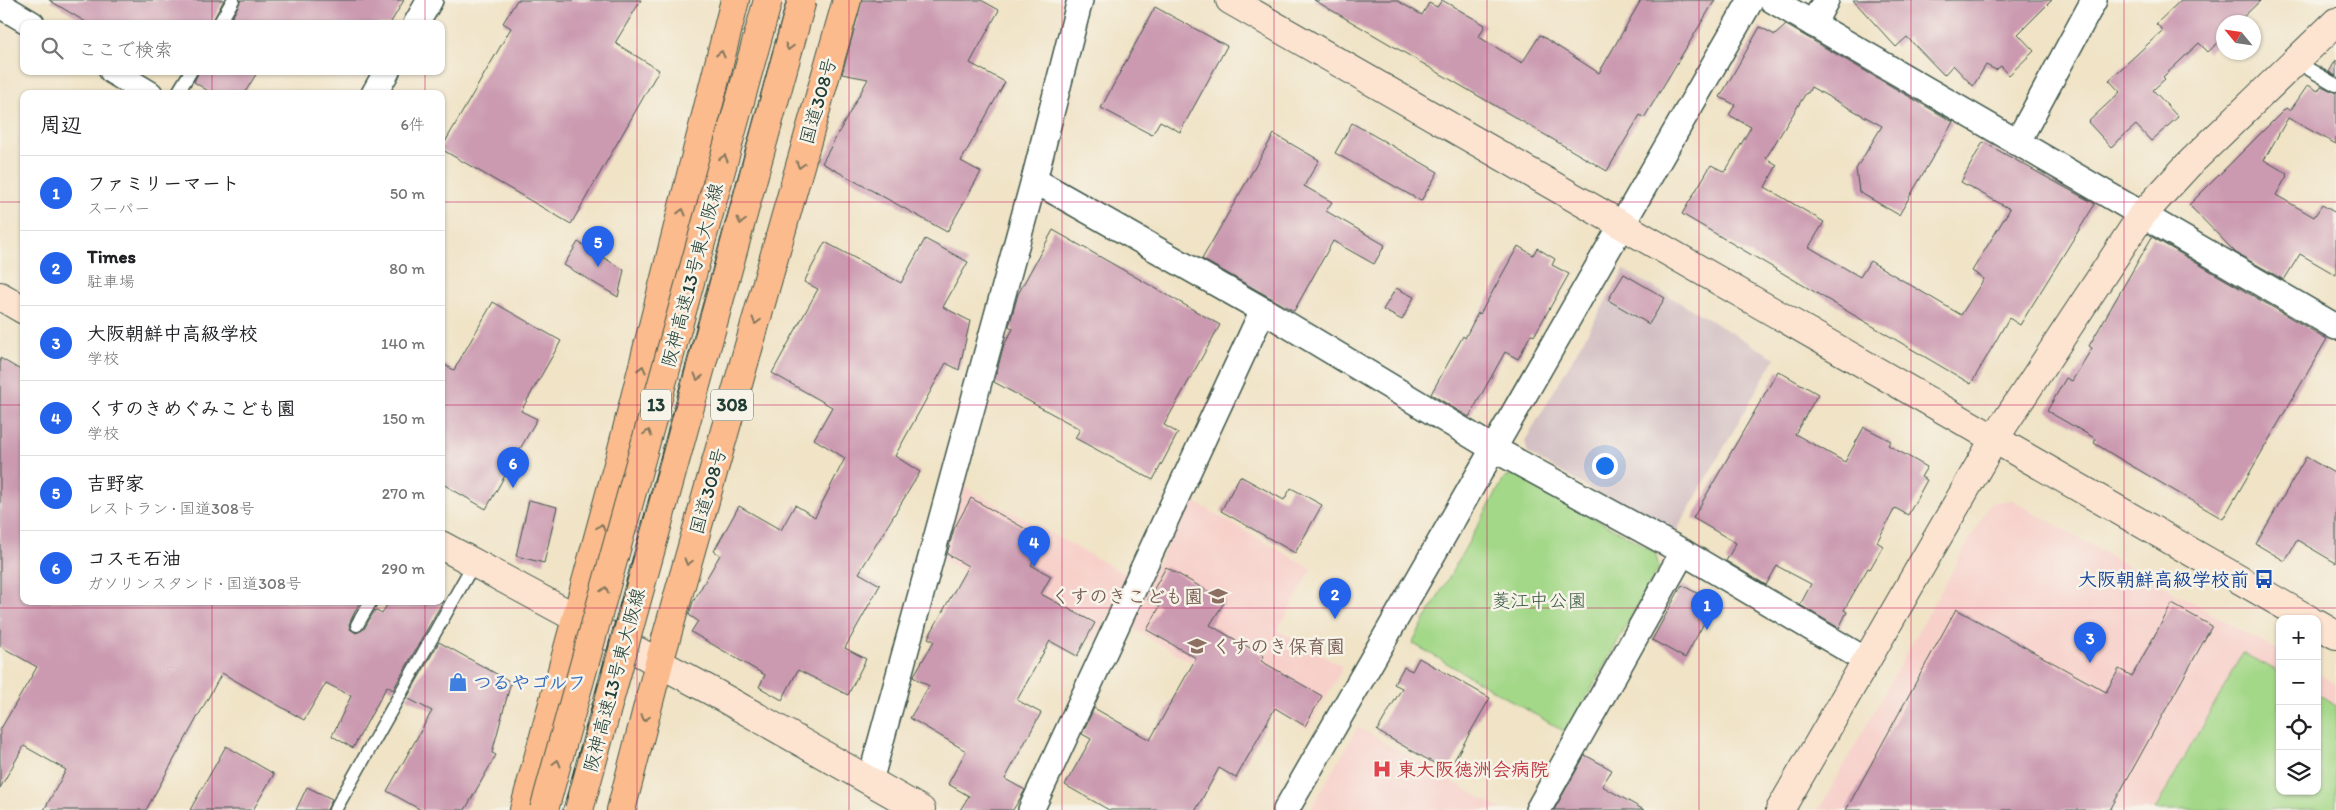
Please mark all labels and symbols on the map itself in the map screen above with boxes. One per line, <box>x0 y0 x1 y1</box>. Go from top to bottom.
north arrow <box>2216 15 2261 60</box>
one-way arrow <box>784 43 795 51</box>
one-way arrow <box>715 50 726 59</box>
street label: 国道308号 <box>795 55 841 147</box>
one-way arrow <box>718 154 729 163</box>
one-way arrow <box>796 160 806 168</box>
street label: 阪神高速13号東大阪線 <box>656 180 728 370</box>
one-way arrow <box>676 207 687 216</box>
one-way arrow <box>737 216 747 224</box>
pin: 5 <box>582 226 614 267</box>
one-way arrow <box>751 317 762 326</box>
one-way arrow <box>636 365 647 374</box>
one-way arrow <box>693 373 704 382</box>
road number: 13 <box>641 390 671 420</box>
road number: 308 <box>711 390 753 420</box>
one-way arrow <box>642 428 653 437</box>
street label: 国道308号 <box>685 445 731 537</box>
pin: 6 <box>497 447 529 488</box>
your location <box>1592 453 1618 479</box>
one-way arrow <box>596 523 606 531</box>
pin: 4 <box>1018 526 1050 567</box>
one-way arrow <box>683 557 694 566</box>
place label: 大阪朝鮮高級学校前 <box>2078 568 2249 591</box>
bus stop icon: 大阪朝鮮高級学校前 <box>2253 568 2275 590</box>
pin: 2 <box>1319 578 1351 619</box>
street label: 阪神高速13号東大阪線 <box>578 585 650 775</box>
place label: くすのきこども園 <box>1051 585 1203 608</box>
school or university icon: くすのきこども園 <box>1207 585 1229 607</box>
one-way arrow <box>599 586 609 594</box>
park label: 菱江中公園 <box>1491 589 1587 612</box>
pin: 1 <box>1691 589 1723 630</box>
pin: 3 <box>2074 622 2106 663</box>
school or university icon: くすのき保育園 <box>1186 635 1208 657</box>
place label: くすのき保育園 <box>1212 635 1345 658</box>
shop icon: つるやゴルフ <box>447 671 469 693</box>
place label: つるやゴルフ <box>473 671 587 694</box>
one-way arrow <box>640 714 651 723</box>
hospital icon: 東大阪徳洲会病院 <box>1371 758 1393 780</box>
place label: 東大阪徳洲会病院 <box>1397 758 1549 781</box>
one-way arrow <box>551 759 561 768</box>

